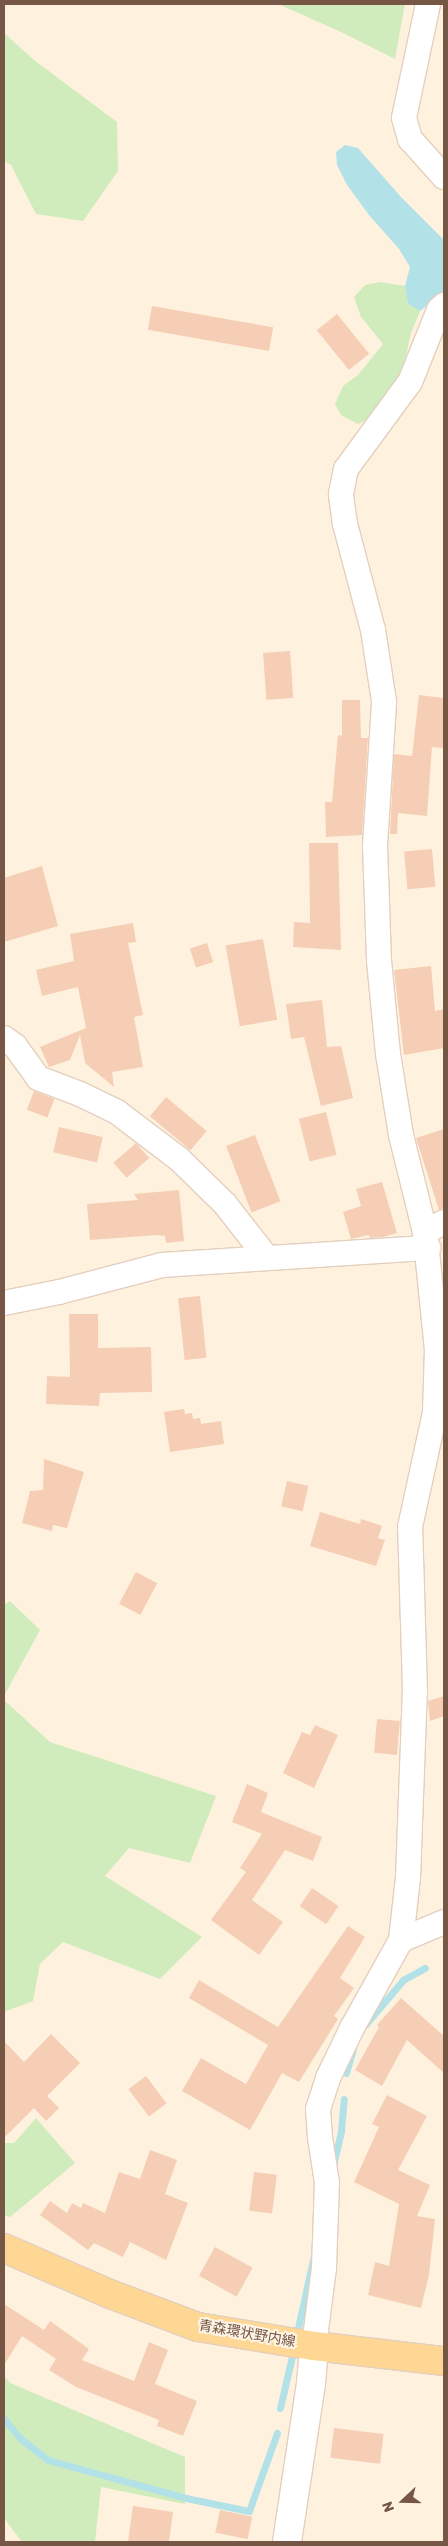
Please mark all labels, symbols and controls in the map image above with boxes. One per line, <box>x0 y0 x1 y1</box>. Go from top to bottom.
street label: 青森環状野内線 <box>197 2317 297 2351</box>
north arrow <box>378 2476 428 2526</box>
text: N <box>379 2499 398 2514</box>

